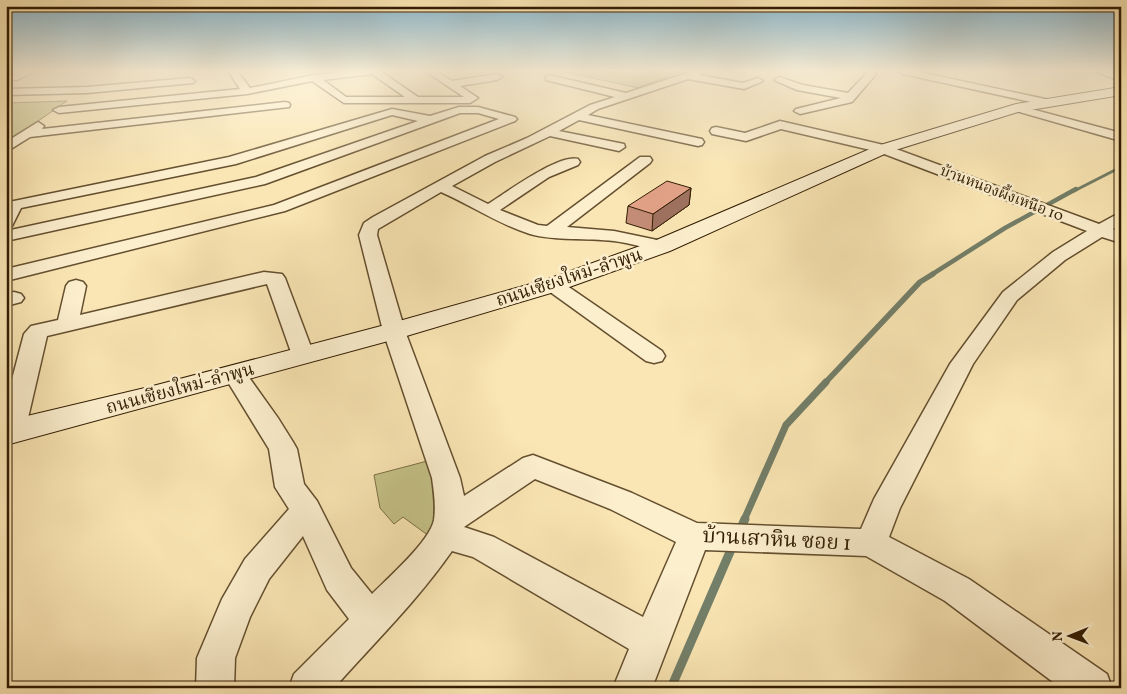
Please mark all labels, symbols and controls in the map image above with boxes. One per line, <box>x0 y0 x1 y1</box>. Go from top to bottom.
street label: บ้านหนองผึ้งเหนือ 10 <box>937 159 1067 228</box>
street label: ถนนเชียงใหม่-ลำพูน <box>493 242 646 314</box>
street label: ถนนเชียงใหม่-ลำพูน <box>103 357 257 421</box>
street label: บ้านเสาหิน ซอย 1 <box>702 522 852 559</box>
north arrow <box>1044 612 1094 662</box>
text: N <box>1049 631 1068 641</box>

